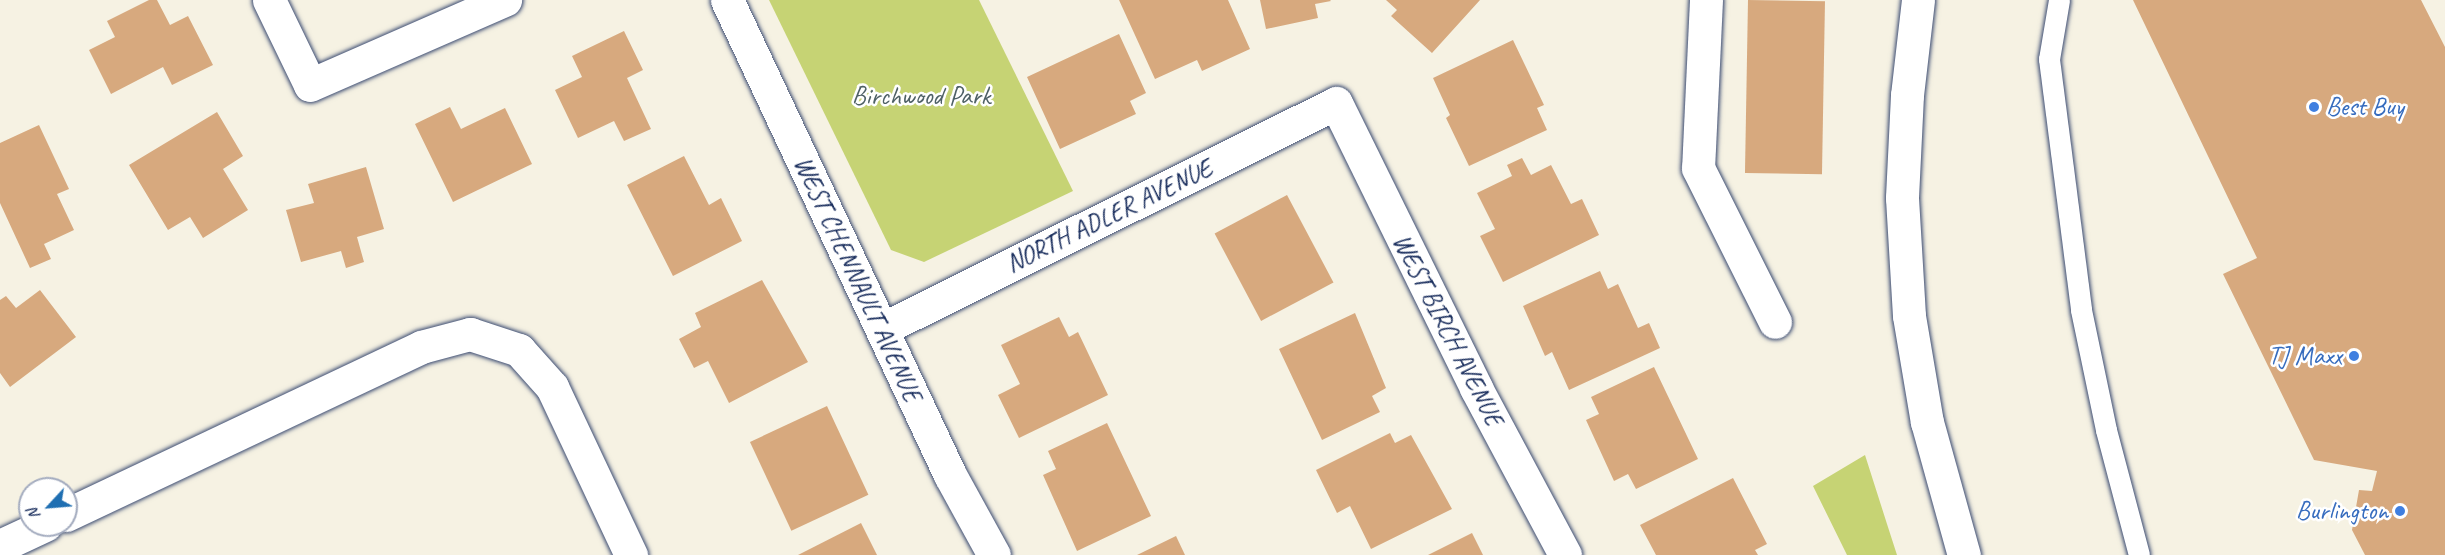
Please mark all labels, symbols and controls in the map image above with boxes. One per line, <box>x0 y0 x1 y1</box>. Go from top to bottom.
park label: Birchwood Park <box>852 80 990 112</box>
place label: Best Buy <box>2326 91 2404 123</box>
marker: Best Buy <box>2307 100 2321 114</box>
street label: WEST CHENNAULT AVENUE <box>788 152 928 406</box>
street label: NORTH ADLER AVENUE <box>1001 153 1217 279</box>
street label: WEST BIRCH AVENUE <box>1386 229 1510 431</box>
place label: TJ Maxx <box>2268 340 2342 372</box>
marker: TJ Maxx <box>2347 349 2361 363</box>
north arrow <box>18 477 78 537</box>
place label: Burlington <box>2296 495 2388 527</box>
marker: Burlington <box>2393 504 2407 518</box>
text: N <box>22 505 45 523</box>

